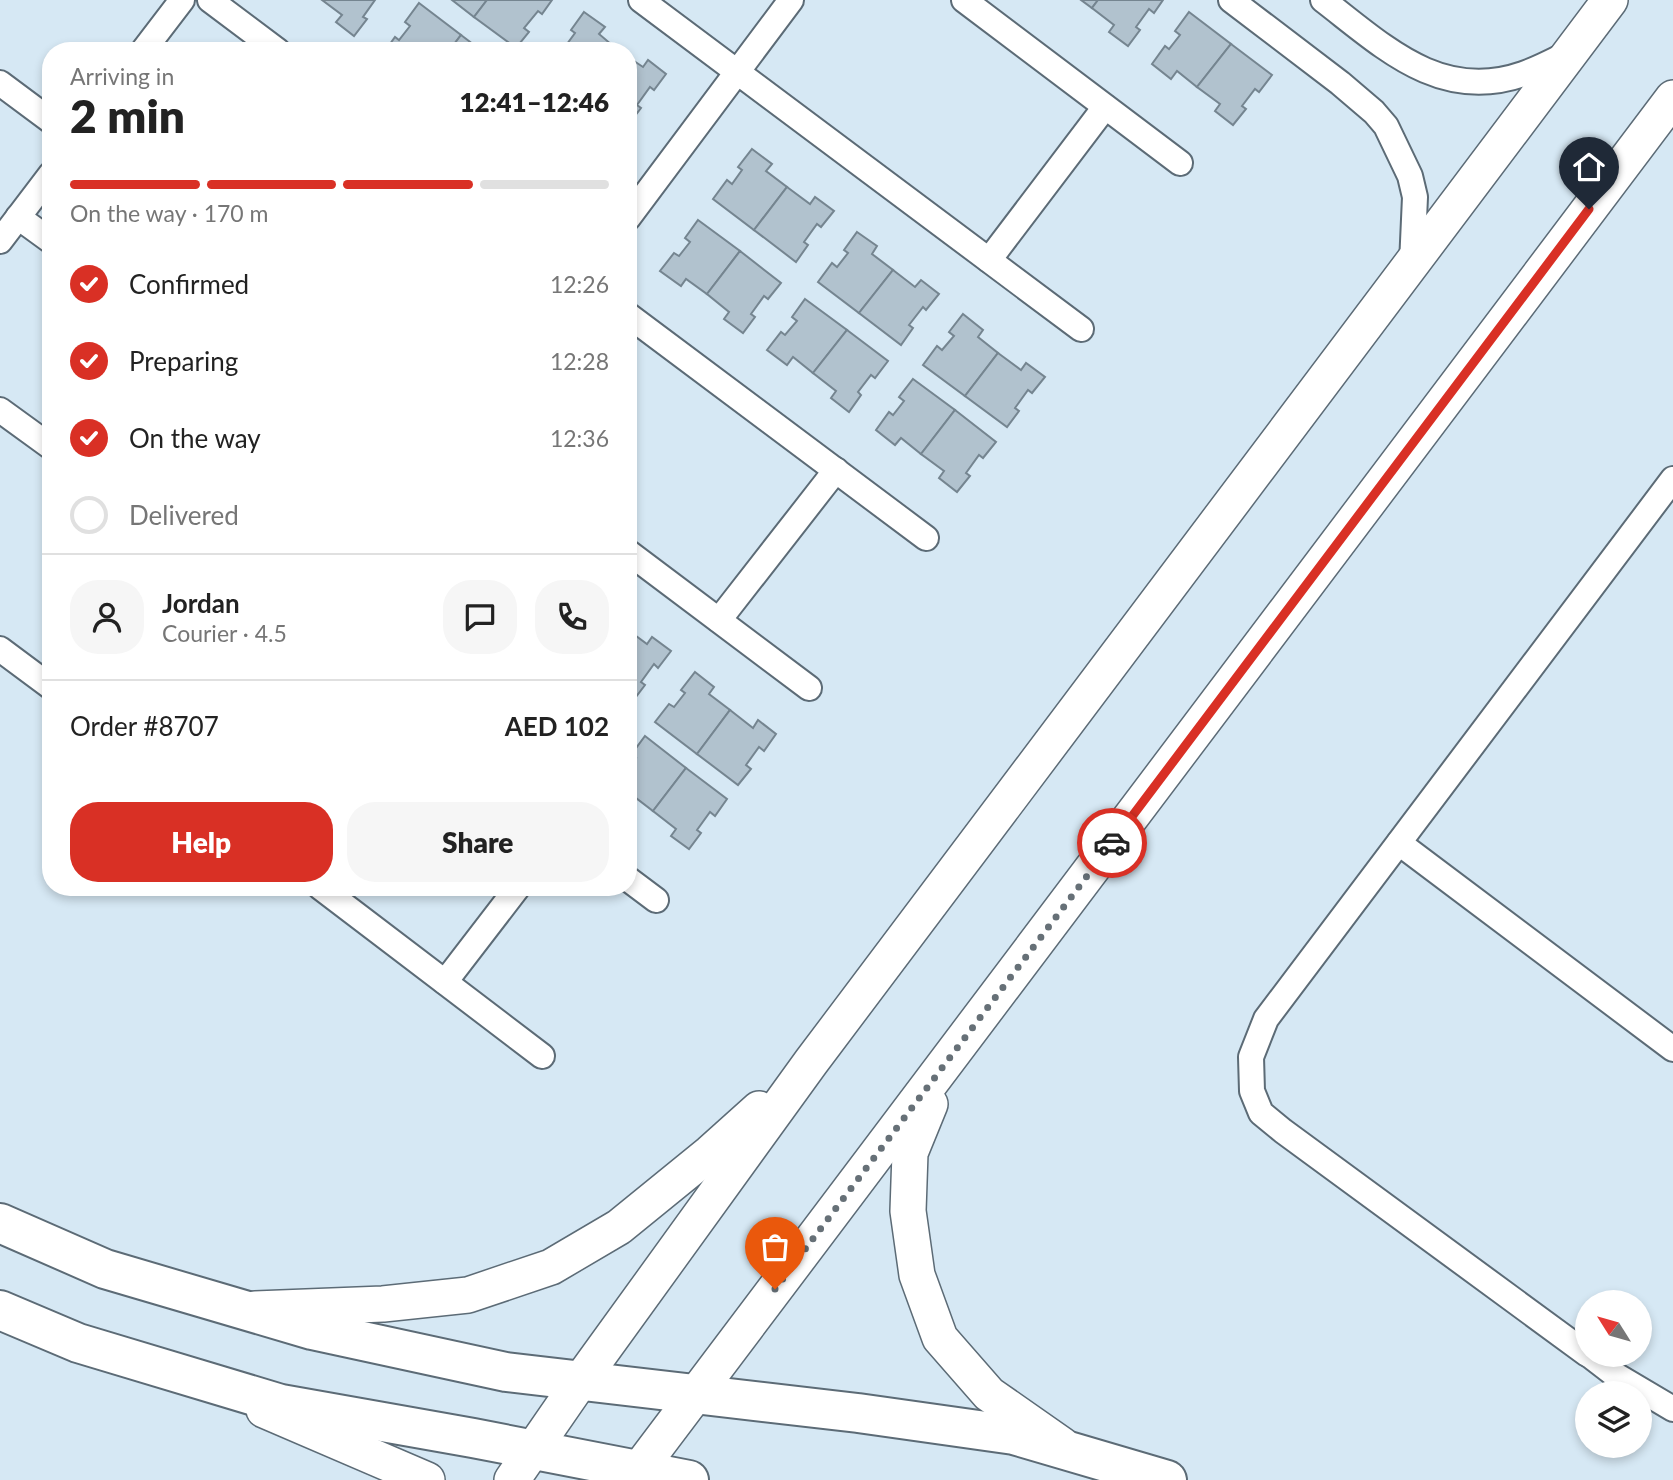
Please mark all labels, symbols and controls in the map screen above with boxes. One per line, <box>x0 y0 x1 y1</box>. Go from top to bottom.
text: Arriving in <box>70 62 174 90</box>
text: 12:41–12:46 <box>459 86 609 118</box>
text: 2 min <box>70 88 185 143</box>
pin <box>1559 137 1619 209</box>
icon: home <box>1570 148 1608 186</box>
text: On the way · 170 m <box>70 199 269 227</box>
icon: check <box>70 265 108 303</box>
text: Confirmed <box>129 268 249 300</box>
text: 12:26 <box>550 270 609 298</box>
icon: check <box>70 342 108 380</box>
text: Preparing <box>129 345 238 377</box>
text: 12:28 <box>550 347 609 375</box>
icon: check <box>70 419 108 457</box>
text: On the way <box>129 422 261 454</box>
text: 12:36 <box>550 424 609 452</box>
text: Delivered <box>129 499 239 531</box>
button: person <box>70 580 144 654</box>
button: chat <box>443 580 517 654</box>
button: phone <box>535 580 609 654</box>
text: Jordan <box>162 587 240 619</box>
text: Courier · 4.5 <box>162 619 287 647</box>
text: Order #8707 <box>70 710 219 742</box>
text: AED 102 <box>505 710 609 742</box>
button: Help <box>70 802 333 882</box>
button: Share <box>347 802 609 882</box>
courier <box>1077 808 1147 878</box>
icon: car <box>1093 824 1131 862</box>
pin <box>745 1217 805 1289</box>
icon: bag <box>756 1228 794 1266</box>
north arrow <box>1575 1290 1652 1367</box>
map controls <box>1575 1290 1652 1458</box>
button: layers <box>1575 1381 1652 1458</box>

